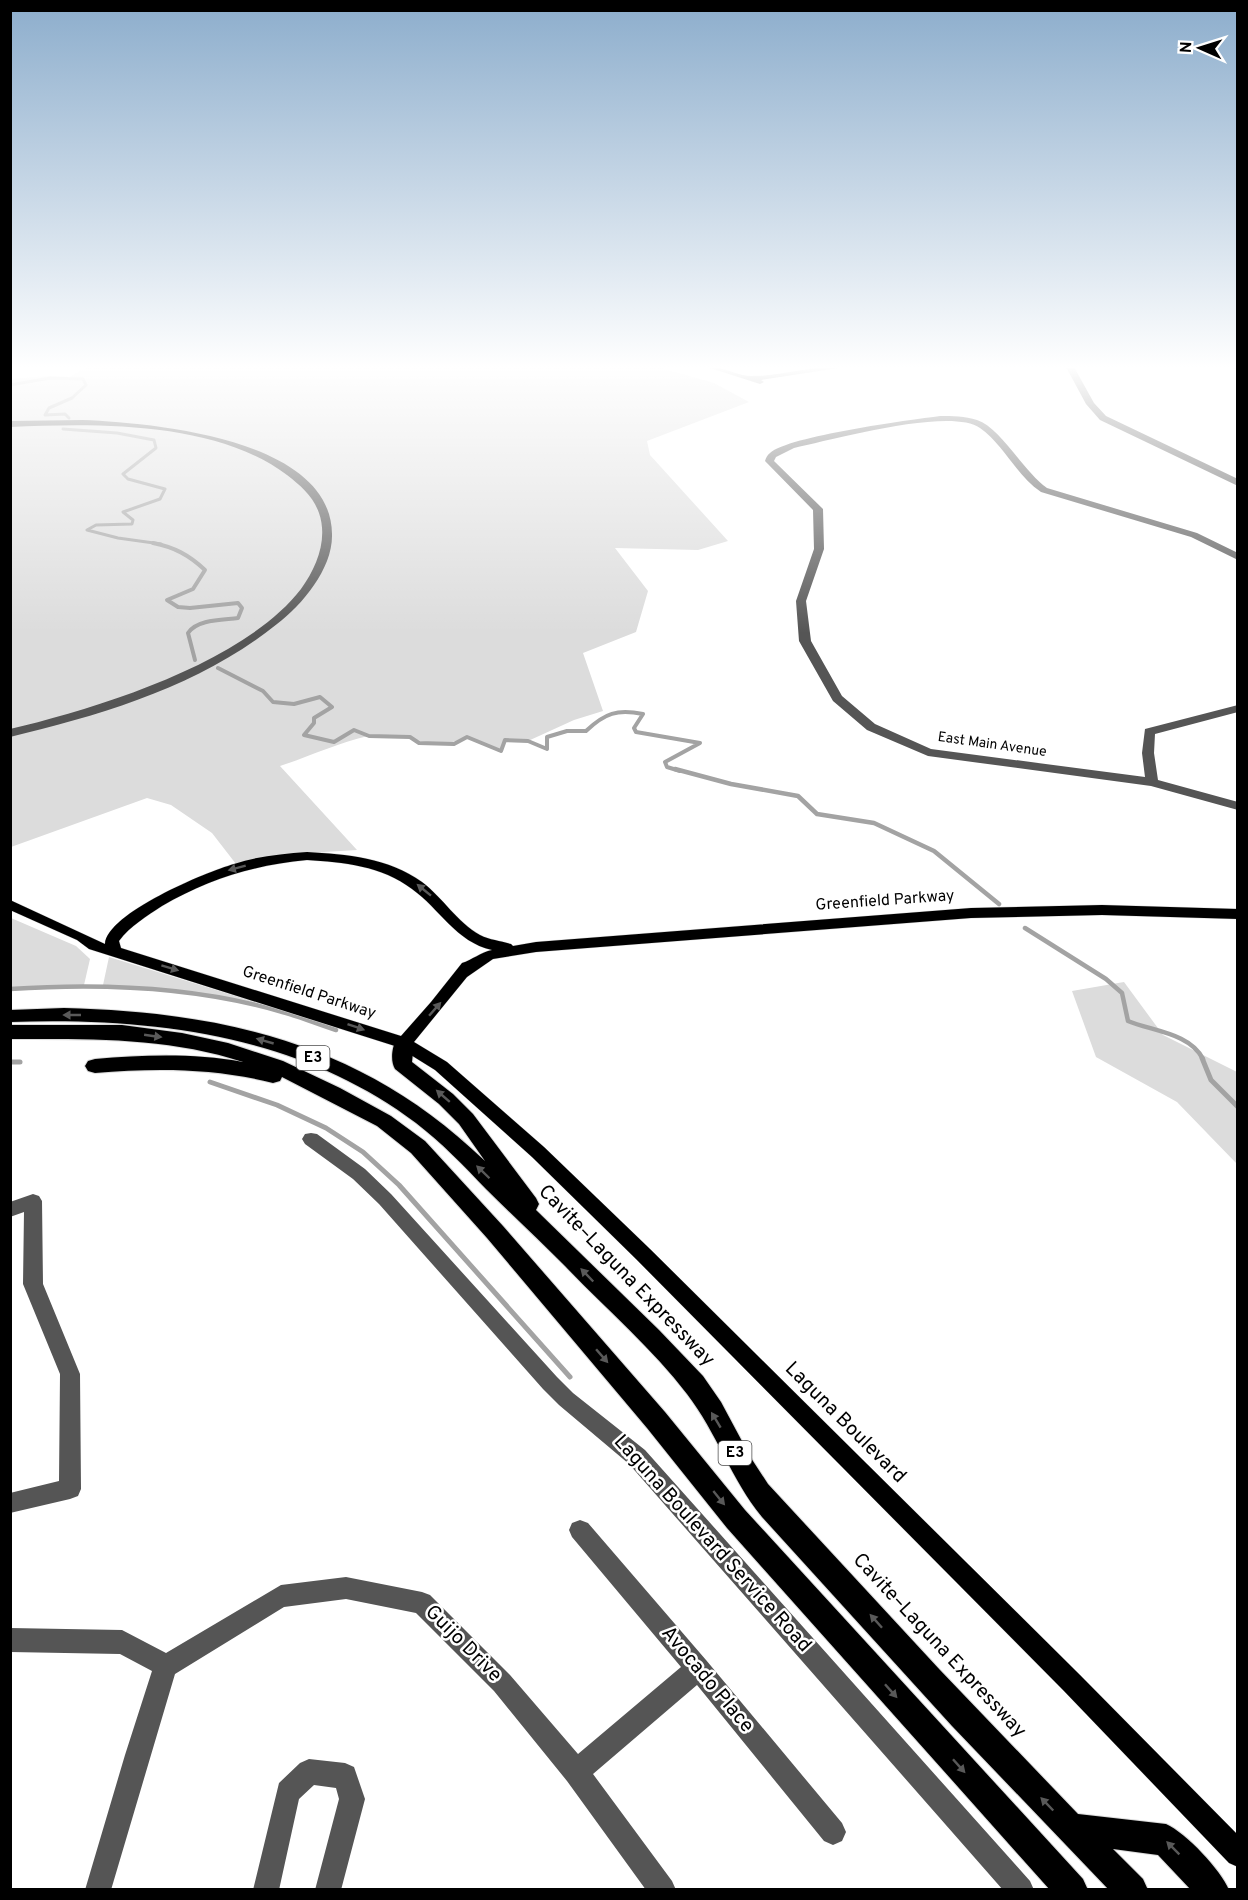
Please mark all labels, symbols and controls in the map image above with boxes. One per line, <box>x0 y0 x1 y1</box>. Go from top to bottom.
north arrow <box>1170 18 1230 78</box>
text: N <box>1177 41 1197 54</box>
street label: East Main Avenue <box>936 729 1048 761</box>
one-way arrow <box>228 863 246 873</box>
one-way arrow <box>416 884 432 897</box>
street label: Greenfield Parkway <box>815 886 955 916</box>
street label: Greenfield Parkway <box>240 962 378 1024</box>
one-way arrow <box>161 964 179 973</box>
one-way arrow <box>428 1001 441 1017</box>
one-way arrow <box>63 1010 82 1020</box>
one-way arrow <box>347 1023 365 1033</box>
one-way arrow <box>143 1031 162 1040</box>
one-way arrow <box>256 1036 274 1045</box>
road number: E3 <box>296 1046 330 1070</box>
one-way arrow <box>435 1090 451 1103</box>
one-way arrow <box>476 1165 491 1179</box>
street label: Cavite–Laguna Expressway <box>532 1179 720 1373</box>
one-way arrow <box>581 1268 595 1282</box>
one-way arrow <box>595 1348 608 1364</box>
street label: Laguna Boulevard <box>779 1357 911 1489</box>
one-way arrow <box>711 1411 721 1428</box>
street label: Laguna Boulevard Service Road <box>607 1430 817 1658</box>
road number: E3 <box>718 1441 752 1465</box>
one-way arrow <box>713 1491 725 1506</box>
street label: Cavite–Laguna Expressway <box>846 1548 1032 1744</box>
street label: Guijo Drive <box>419 1600 507 1688</box>
one-way arrow <box>869 1614 883 1629</box>
street label: Avocado Place <box>655 1621 759 1739</box>
one-way arrow <box>884 1683 898 1698</box>
one-way arrow <box>952 1758 965 1773</box>
one-way arrow <box>1040 1797 1054 1811</box>
one-way arrow <box>1166 1841 1180 1855</box>

